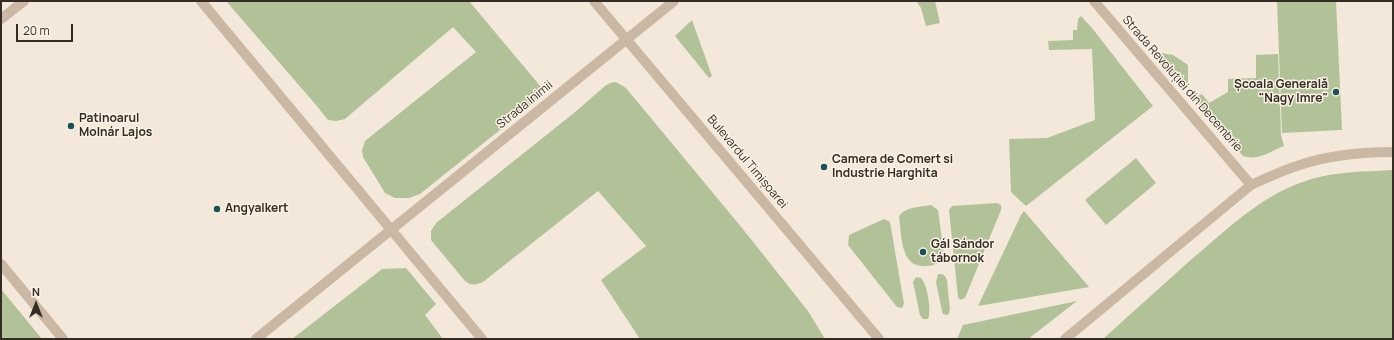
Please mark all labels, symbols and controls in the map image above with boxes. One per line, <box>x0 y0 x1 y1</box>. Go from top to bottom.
street label: Strada Revoluției din Decembrie <box>1119 13 1245 155</box>
scale bar <box>18 16 75 42</box>
text: 20 m <box>23 22 50 39</box>
street label: Strada Inimii <box>494 78 556 132</box>
place label: Școala Generală "Nagy Imre" <box>1234 78 1328 106</box>
marker: Școala Generală "Nagy Imre" <box>1331 87 1341 97</box>
place label: Patinoarul Molnár Lajos <box>79 112 152 140</box>
street label: Bulevardul Timișoarei <box>704 113 790 211</box>
marker: Patinoarul Molnár Lajos <box>66 121 76 131</box>
place label: Camera de Comert si Industrie Harghita <box>832 153 953 181</box>
marker: Camera de Comert si Industrie Harghita <box>819 162 829 172</box>
place label: Angyalkert <box>225 202 288 216</box>
marker: Angyalkert <box>212 204 222 214</box>
place label: Gál Sándor tábornok <box>931 238 994 266</box>
marker: Gál Sándor tábornok <box>918 247 928 257</box>
north arrow <box>16 284 56 324</box>
text: N <box>32 284 40 299</box>

